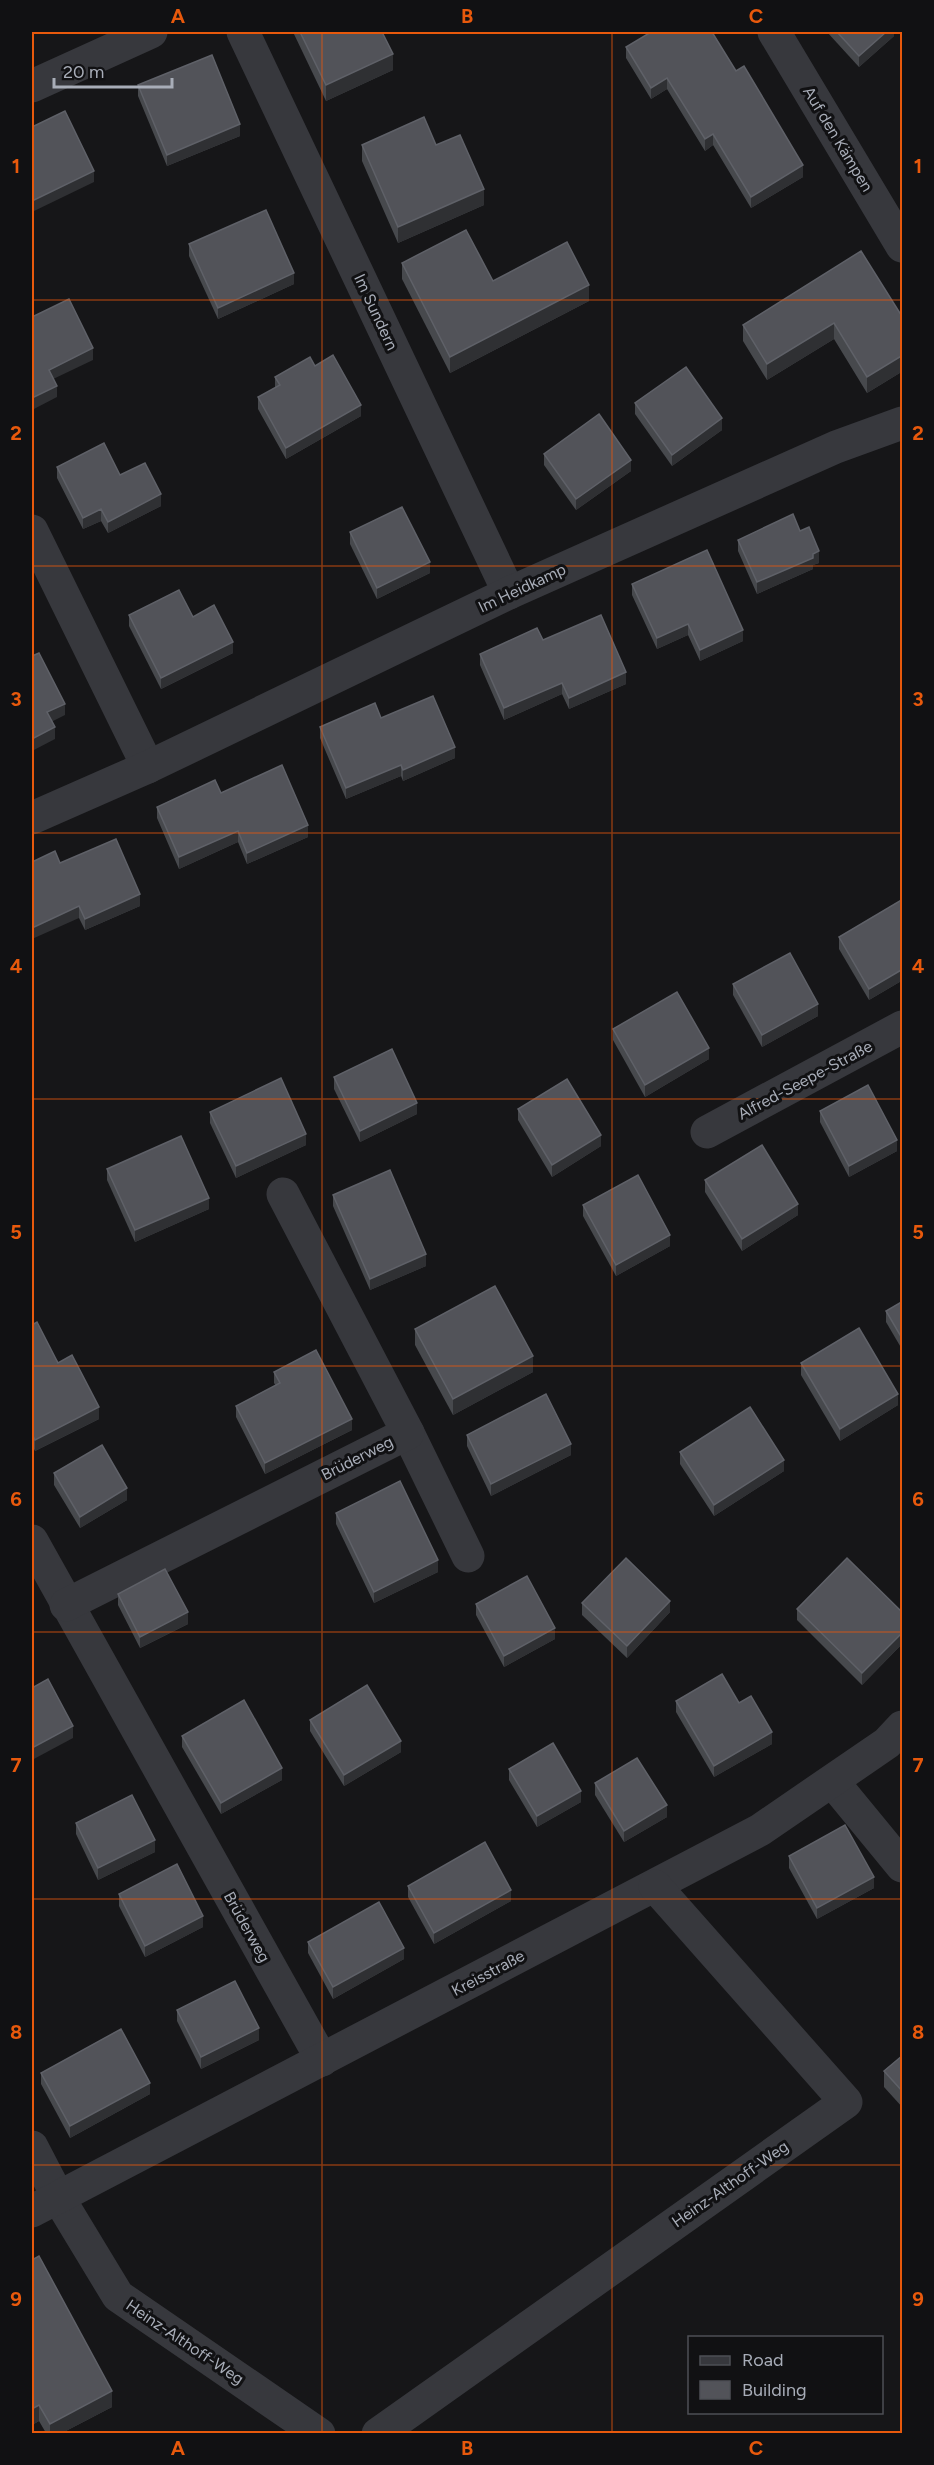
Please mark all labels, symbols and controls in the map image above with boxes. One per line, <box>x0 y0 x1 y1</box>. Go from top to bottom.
text: A <box>171 4 186 28</box>
text: B <box>461 4 473 28</box>
text: C <box>749 4 763 28</box>
scale bar <box>54 51 172 89</box>
text: 20 m <box>63 61 104 83</box>
street label: Auf den Kämpen <box>799 83 877 195</box>
text: 1 <box>12 154 20 178</box>
text: 1 <box>914 154 922 178</box>
street label: Im Sundern <box>350 271 402 353</box>
text: 2 <box>10 421 22 445</box>
text: 2 <box>912 421 924 445</box>
street label: Im Heidkamp <box>475 559 569 617</box>
text: 3 <box>10 687 22 711</box>
text: 3 <box>912 687 924 711</box>
text: 4 <box>10 954 23 978</box>
text: 4 <box>912 954 925 978</box>
street label: Alfred-Seepe-Straße <box>734 1036 876 1124</box>
text: 5 <box>10 1220 22 1244</box>
text: 5 <box>912 1220 924 1244</box>
street label: Brüderweg <box>318 1432 396 1484</box>
text: 6 <box>10 1487 22 1511</box>
text: 6 <box>912 1487 924 1511</box>
text: 7 <box>10 1753 22 1777</box>
text: 7 <box>912 1753 924 1777</box>
street label: Brüderweg <box>220 1888 274 1966</box>
street label: Kreisstraße <box>448 1946 528 2000</box>
text: 8 <box>10 2020 22 2044</box>
text: 8 <box>912 2020 924 2044</box>
street label: Heinz-Althoff-Weg <box>668 2137 792 2231</box>
text: 9 <box>10 2287 22 2311</box>
text: 9 <box>912 2287 924 2311</box>
street label: Heinz-Althoff-Weg <box>123 2296 247 2388</box>
legend <box>688 2336 883 2414</box>
text: Road <box>742 2349 783 2371</box>
text: Building <box>742 2379 807 2401</box>
text: A <box>171 2436 186 2460</box>
text: B <box>461 2436 473 2460</box>
text: C <box>749 2436 763 2460</box>

